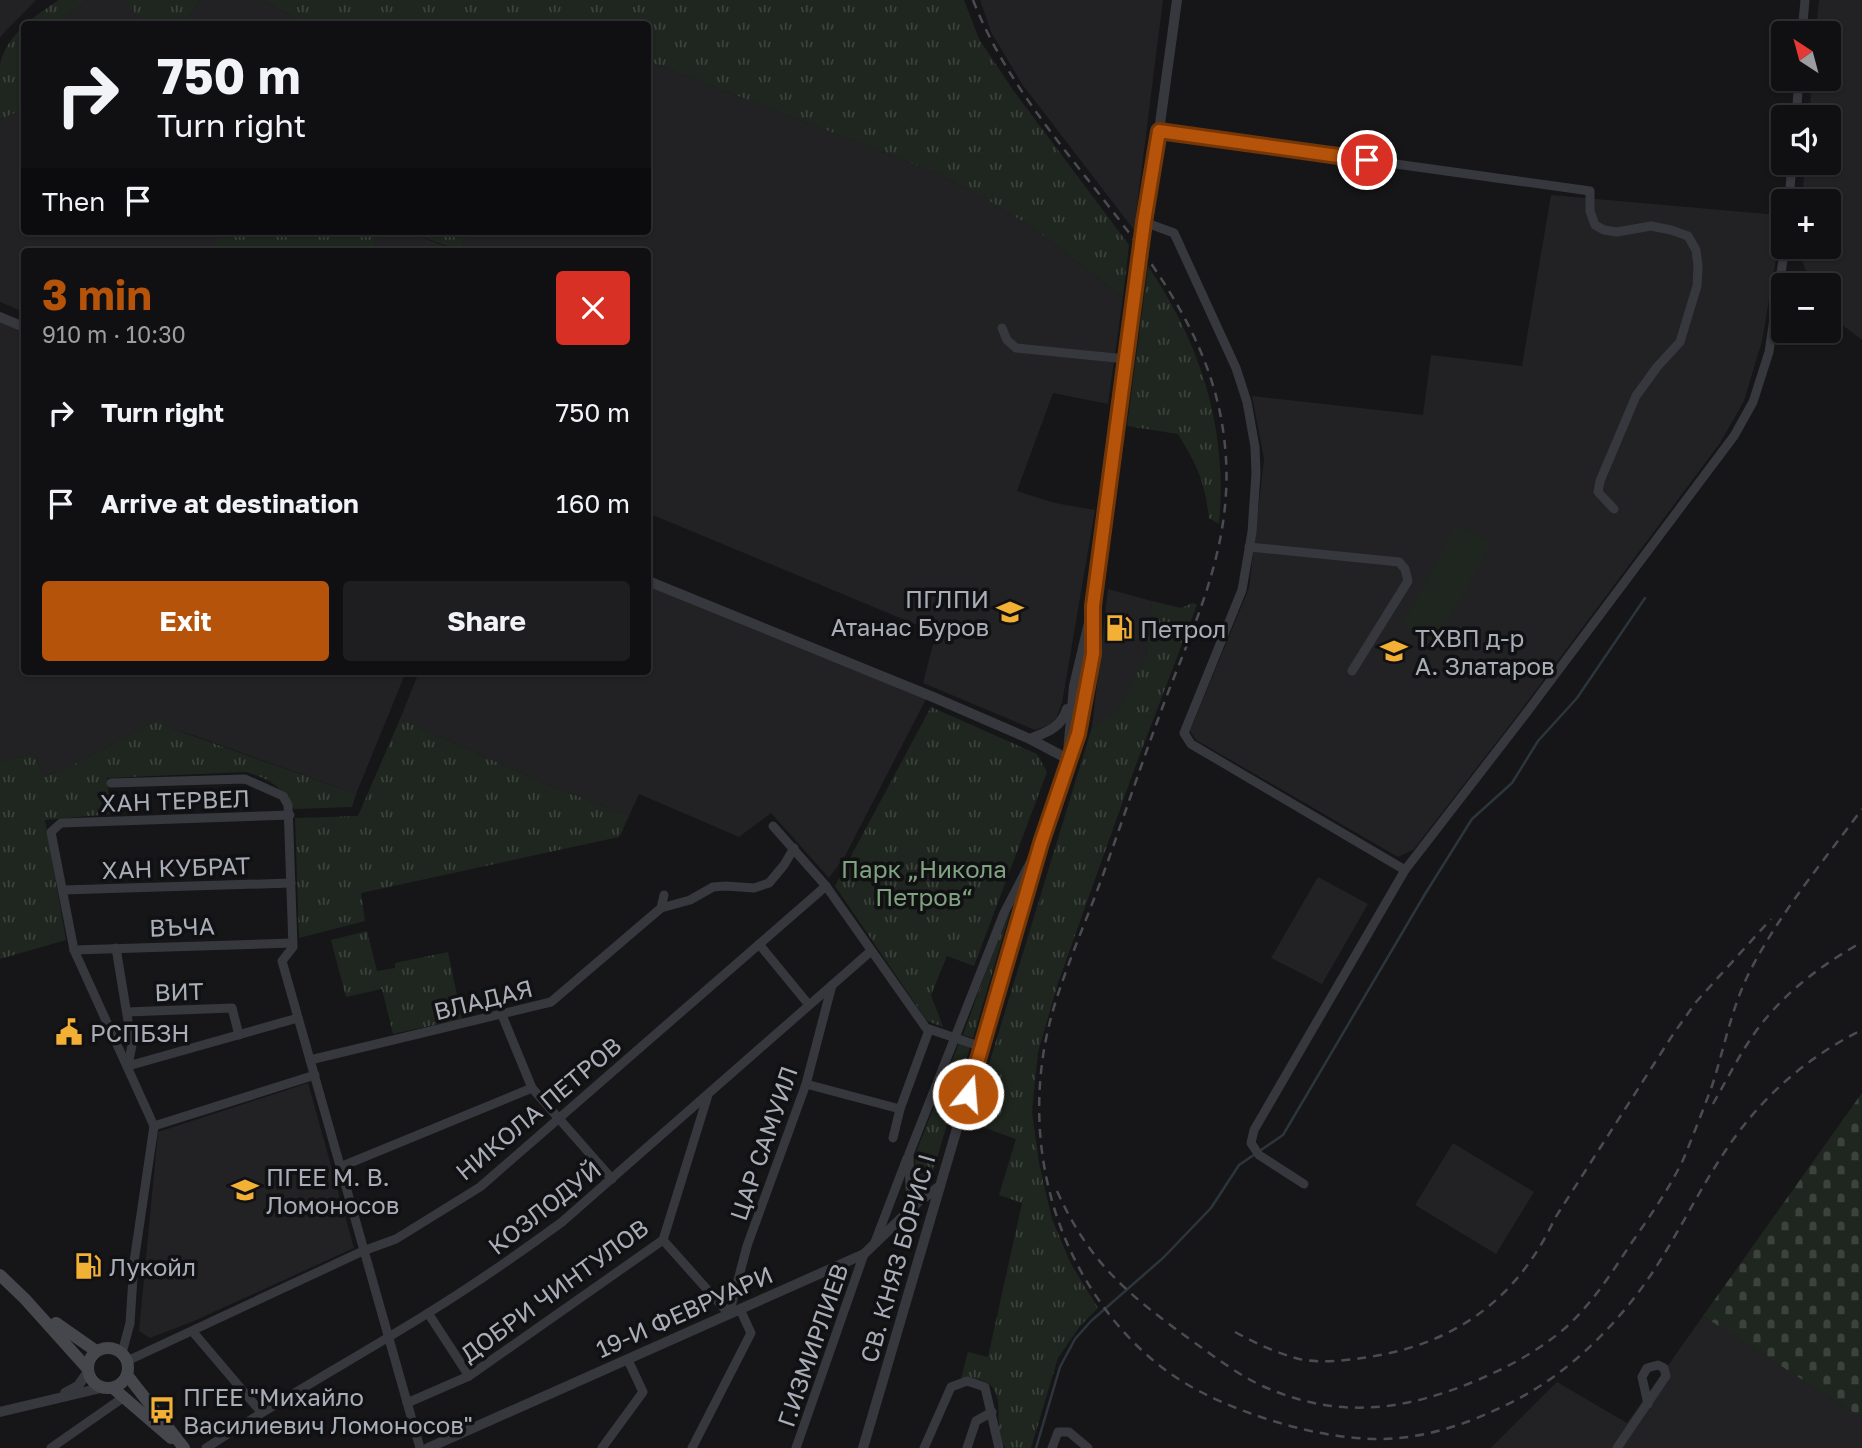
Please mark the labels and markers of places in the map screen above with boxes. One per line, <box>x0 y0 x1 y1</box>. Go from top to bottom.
pin <box>1337 130 1397 190</box>
place label: ПГЛПИ Атанас Буров <box>831 584 989 641</box>
school or university icon: ПГЛПИ Атанас Буров <box>995 597 1025 627</box>
fuel station icon: Петрол <box>1104 613 1134 643</box>
place label: Петрол <box>1140 614 1226 643</box>
place label: ТХВП д-р А. Златаров <box>1415 623 1555 680</box>
school or university icon: ТХВП д-р А. Златаров <box>1379 636 1409 666</box>
public building icon: РСПБЗН <box>54 1017 84 1047</box>
place label: РСПБЗН <box>90 1018 190 1047</box>
place label: ПГЕЕ М. В. Ломоносов <box>266 1162 399 1219</box>
school or university icon: ПГЕЕ М. В. Ломоносов <box>230 1175 260 1205</box>
fuel station icon: Лукойл <box>73 1251 103 1281</box>
place label: Лукойл <box>109 1252 196 1281</box>
place label: ПГЕЕ "Михайло Василиевич Ломоносов" <box>183 1382 473 1439</box>
bus stop icon: ПГЕЕ "Михайло Василиевич Ломоносов" <box>147 1395 177 1425</box>

